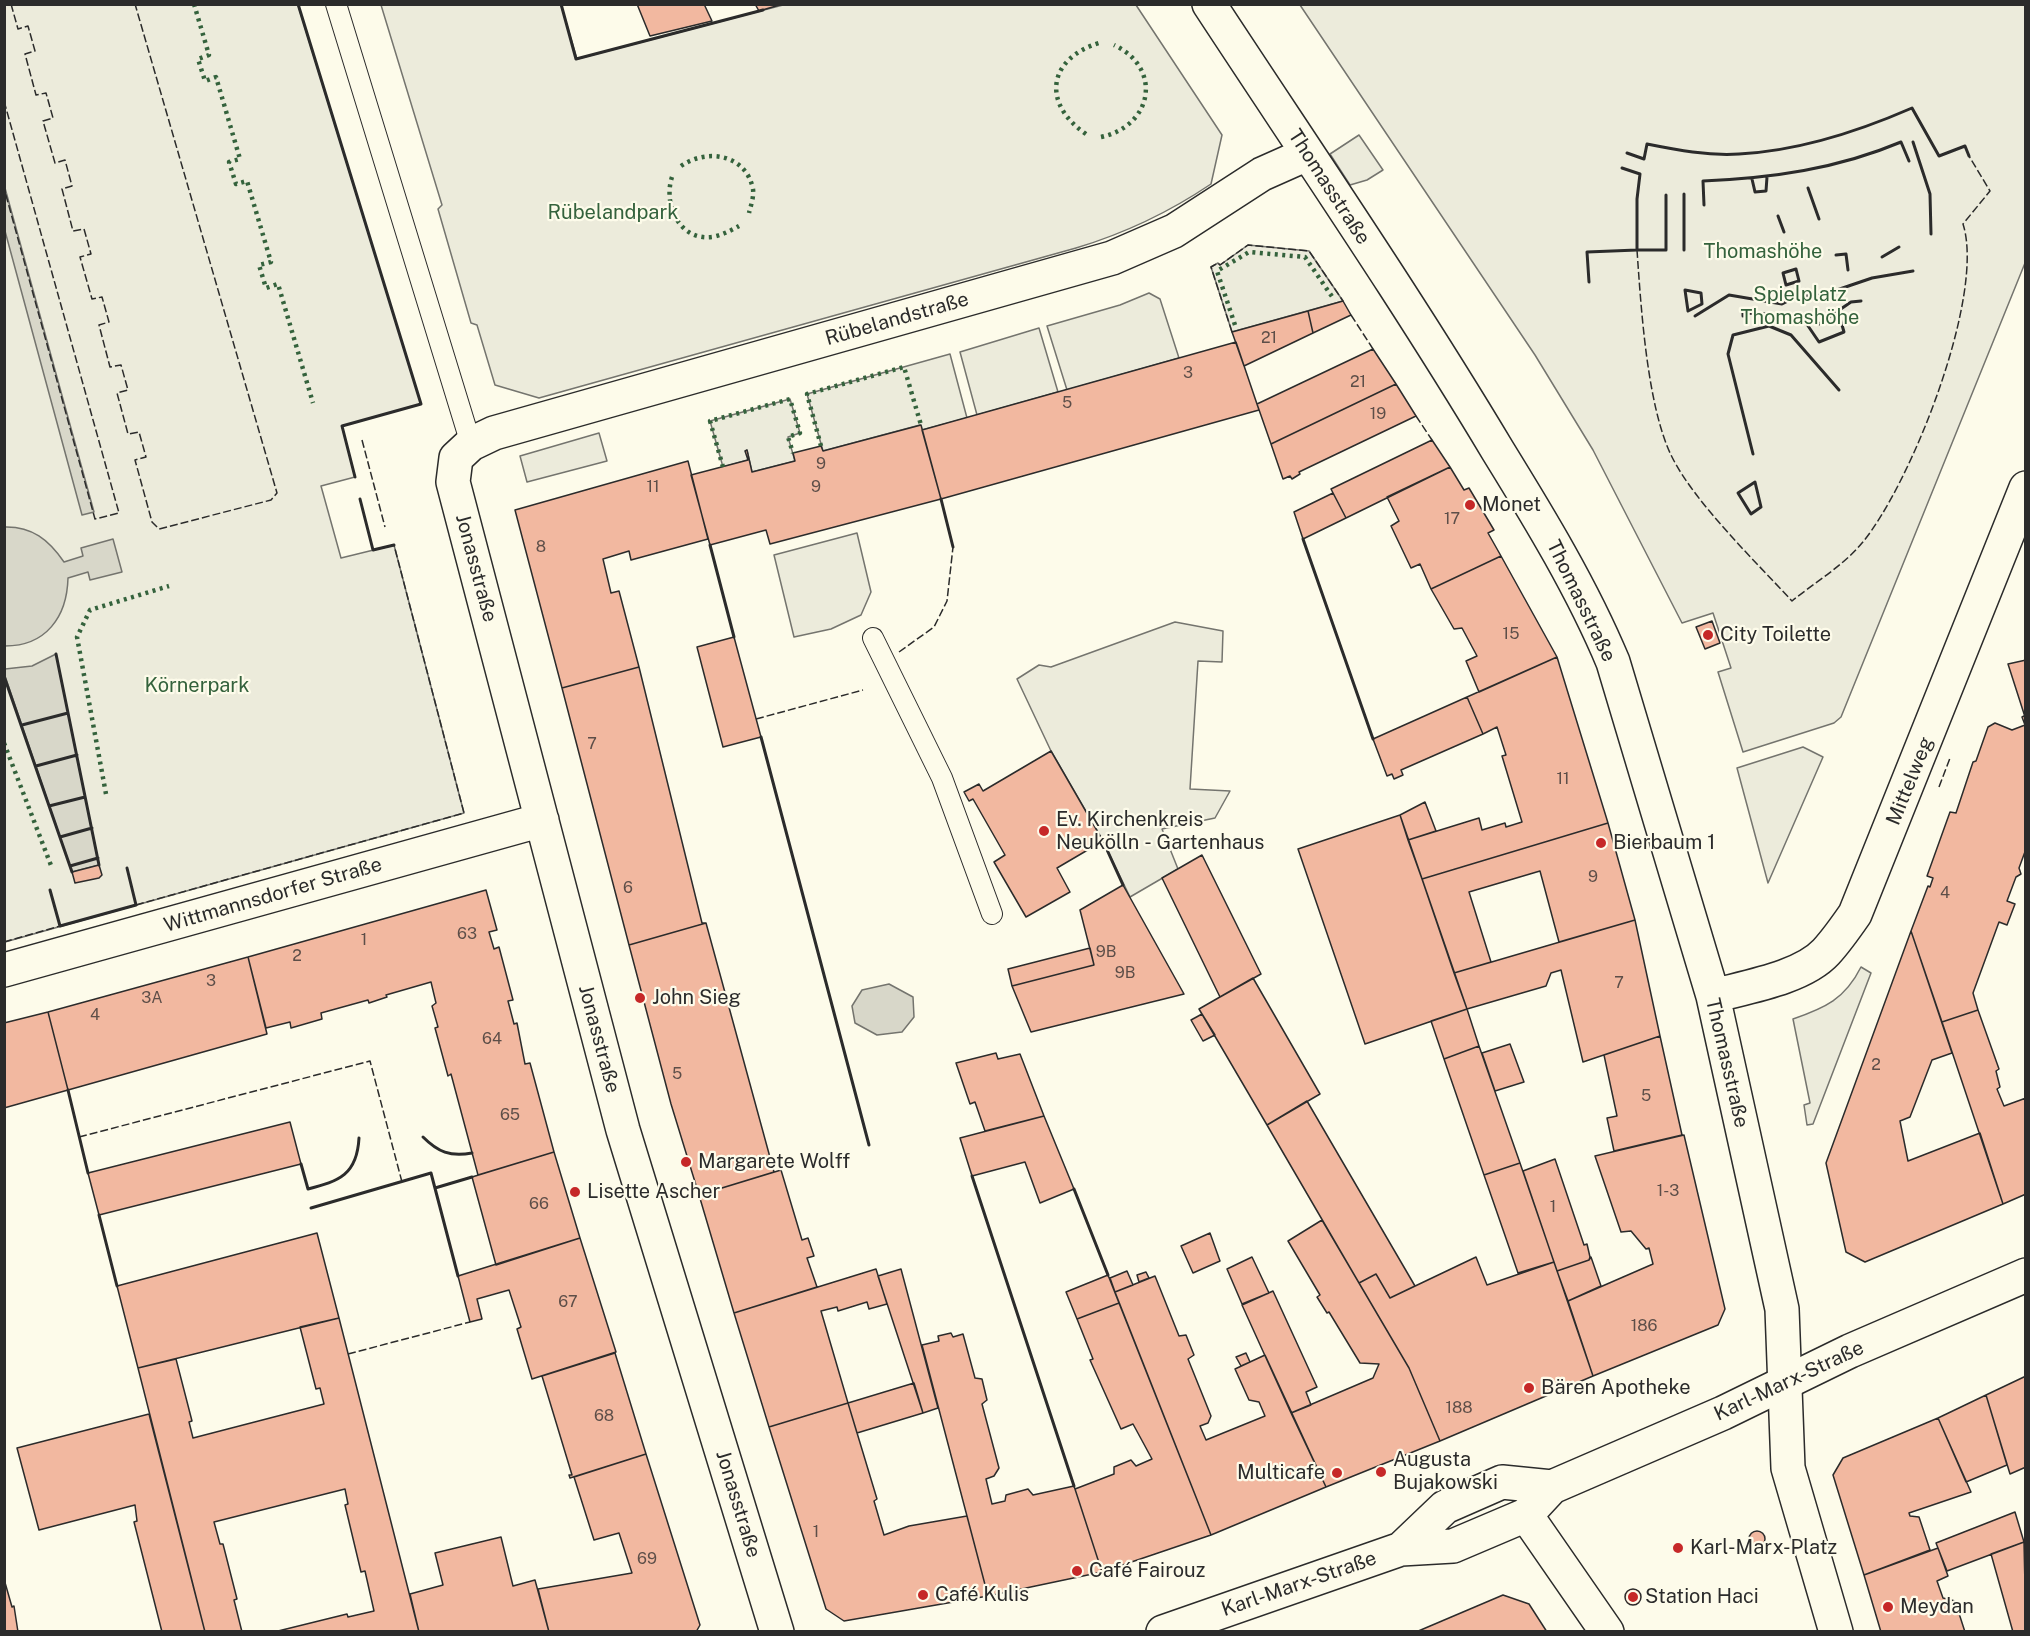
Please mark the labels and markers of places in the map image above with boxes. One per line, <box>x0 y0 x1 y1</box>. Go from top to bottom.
place label: Monet <box>1482 493 1541 517</box>
marker: Monet <box>1463 498 1477 512</box>
place label: City Toilette <box>1720 623 1831 647</box>
marker: City Toilette <box>1701 628 1715 642</box>
place label: Ev. Kirchenkreis Neukölln - Gartenhaus <box>1056 808 1264 855</box>
marker: Ev. Kirchenkreis Neukölln - Gartenhaus <box>1037 824 1051 838</box>
place label: Bierbaum 1 <box>1613 831 1715 855</box>
marker: Bierbaum 1 <box>1594 836 1608 850</box>
place label: John Sieg <box>652 986 741 1010</box>
marker: John Sieg <box>633 991 647 1005</box>
place label: Margarete Wolff <box>698 1150 850 1174</box>
marker: Margarete Wolff <box>679 1155 693 1169</box>
place label: Lisette Ascher <box>587 1180 720 1204</box>
marker: Lisette Ascher <box>568 1185 582 1199</box>
place label: Bären Apotheke <box>1541 1376 1691 1400</box>
marker: Bären Apotheke <box>1522 1381 1536 1395</box>
place label: Augusta Bujakowski <box>1393 1448 1498 1495</box>
place label: Multicafe <box>1237 1461 1325 1485</box>
marker: Augusta Bujakowski <box>1374 1465 1388 1479</box>
marker: Multicafe <box>1330 1466 1344 1480</box>
place label: Karl-Marx-Platz <box>1690 1536 1837 1560</box>
marker: Karl-Marx-Platz <box>1671 1541 1685 1555</box>
place label: Café Fairouz <box>1089 1559 1205 1583</box>
marker: Café Fairouz <box>1070 1564 1084 1578</box>
place label: Café Kulis <box>935 1583 1029 1607</box>
place label: Station Haci <box>1645 1585 1759 1609</box>
marker: Café Kulis <box>916 1588 930 1602</box>
marker: Station Haci <box>1626 1590 1640 1604</box>
place label: Meydan <box>1900 1595 1974 1619</box>
marker: Meydan <box>1881 1600 1895 1614</box>

